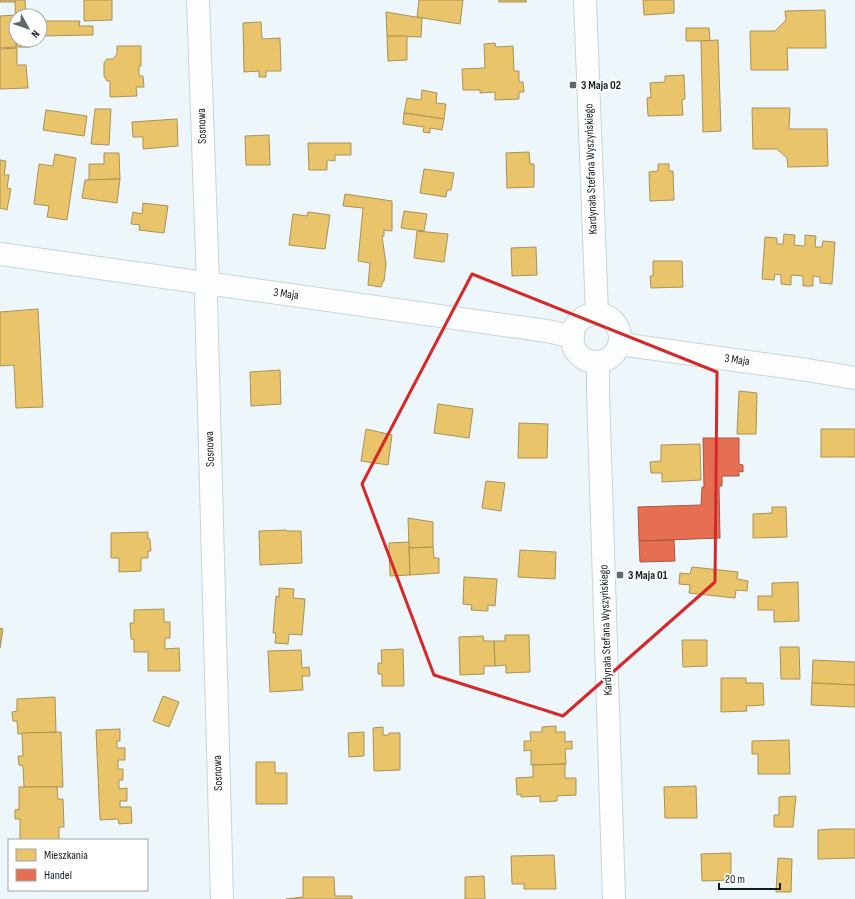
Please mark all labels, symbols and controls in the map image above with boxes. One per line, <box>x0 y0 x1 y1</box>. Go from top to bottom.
north arrow <box>8 8 48 48</box>
text: N <box>28 28 42 41</box>
place label: 3 Maja 02 <box>581 78 621 93</box>
marker: 3 Maja 02 <box>568 80 578 90</box>
street label: Kardynała Stefana Wyszyńskiego <box>581 103 601 235</box>
street label: Sosnowa <box>194 108 210 144</box>
street label: 3 Maja <box>272 285 300 303</box>
street label: 3 Maja <box>723 351 751 369</box>
street label: Sosnowa <box>202 431 218 467</box>
street label: Kardynała Stefana Wyszyńskiego <box>596 564 616 696</box>
place label: 3 Maja 01 <box>628 568 668 583</box>
marker: 3 Maja 01 <box>615 570 625 580</box>
street label: Sosnowa <box>210 755 226 791</box>
legend <box>8 839 148 891</box>
text: Mieszkania <box>44 848 88 863</box>
scale bar <box>719 865 780 891</box>
text: Handel <box>44 868 72 883</box>
text: 20 m <box>725 872 745 887</box>

